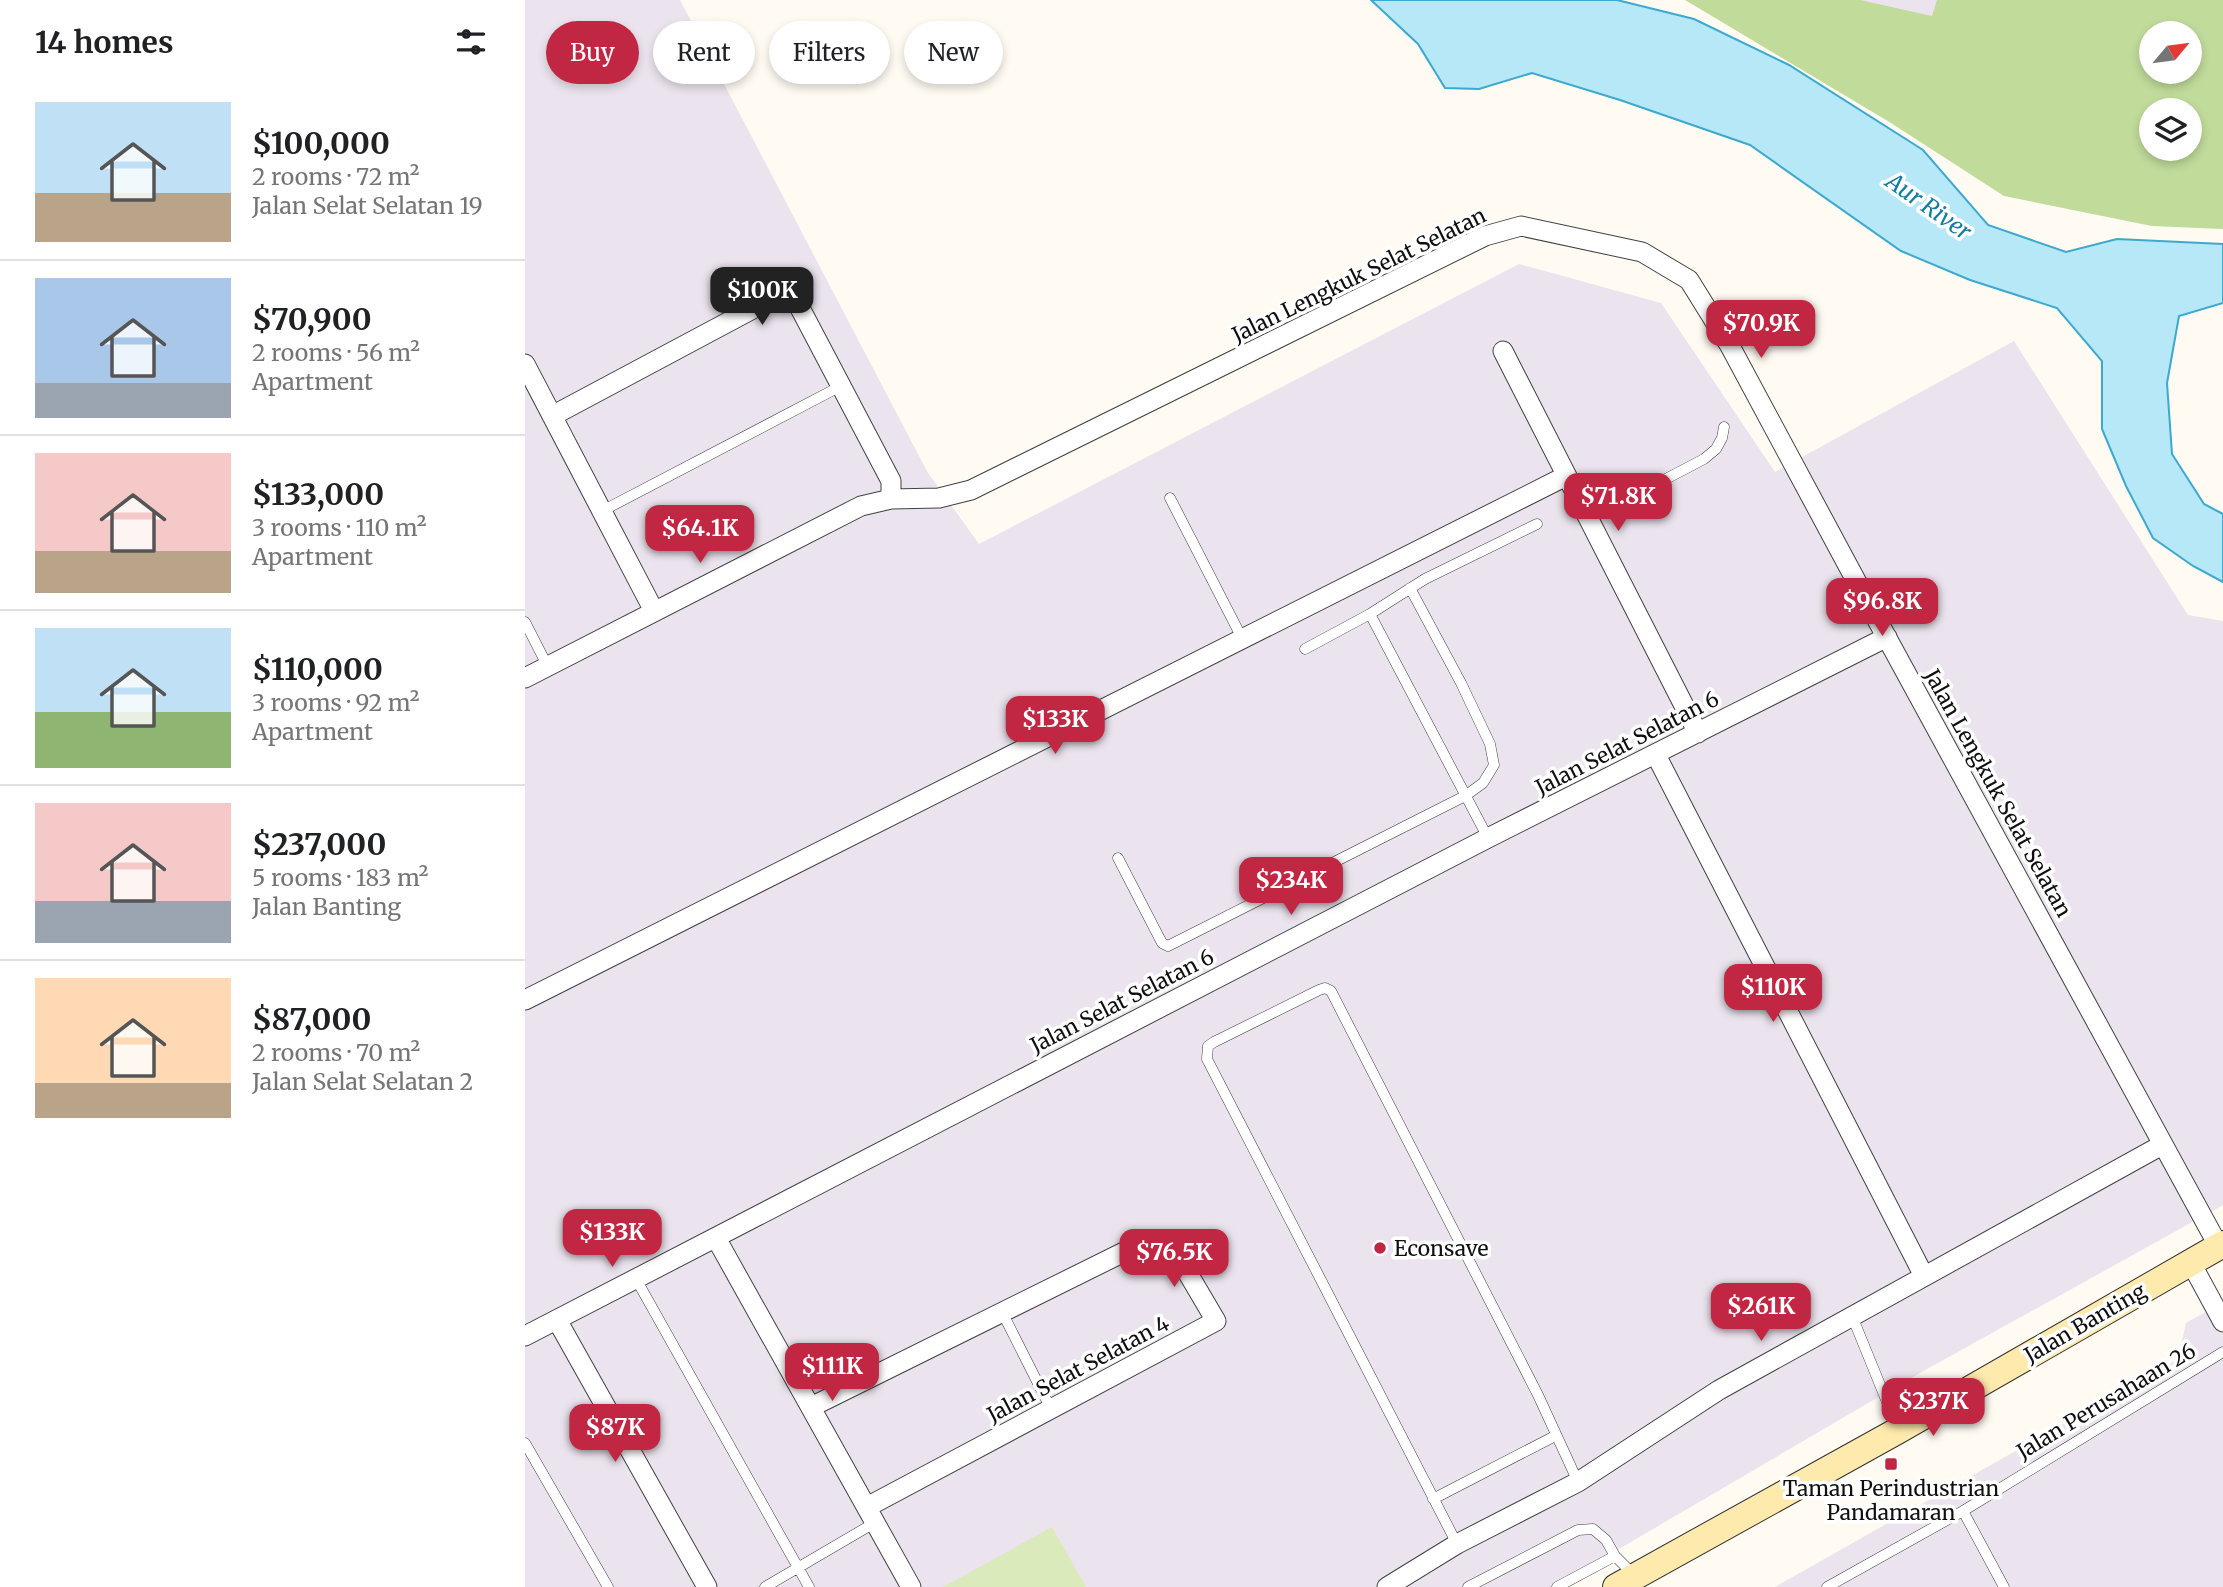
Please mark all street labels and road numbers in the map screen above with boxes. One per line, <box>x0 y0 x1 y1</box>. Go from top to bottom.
street label: Jalan Lengkuk Selat Selatan <box>1227 202 1491 349</box>
street label: Jalan Lengkuk Selat Selatan <box>1918 663 2078 922</box>
street label: Jalan Selat Selatan 6 <box>1530 685 1723 801</box>
street label: Jalan Selat Selatan 6 <box>1025 943 1218 1059</box>
street label: Jalan Banting <box>2018 1277 2151 1369</box>
street label: Jalan Selat Selatan 4 <box>981 1310 1174 1429</box>
street label: Jalan Perusahaan 26 <box>2011 1337 2200 1466</box>

